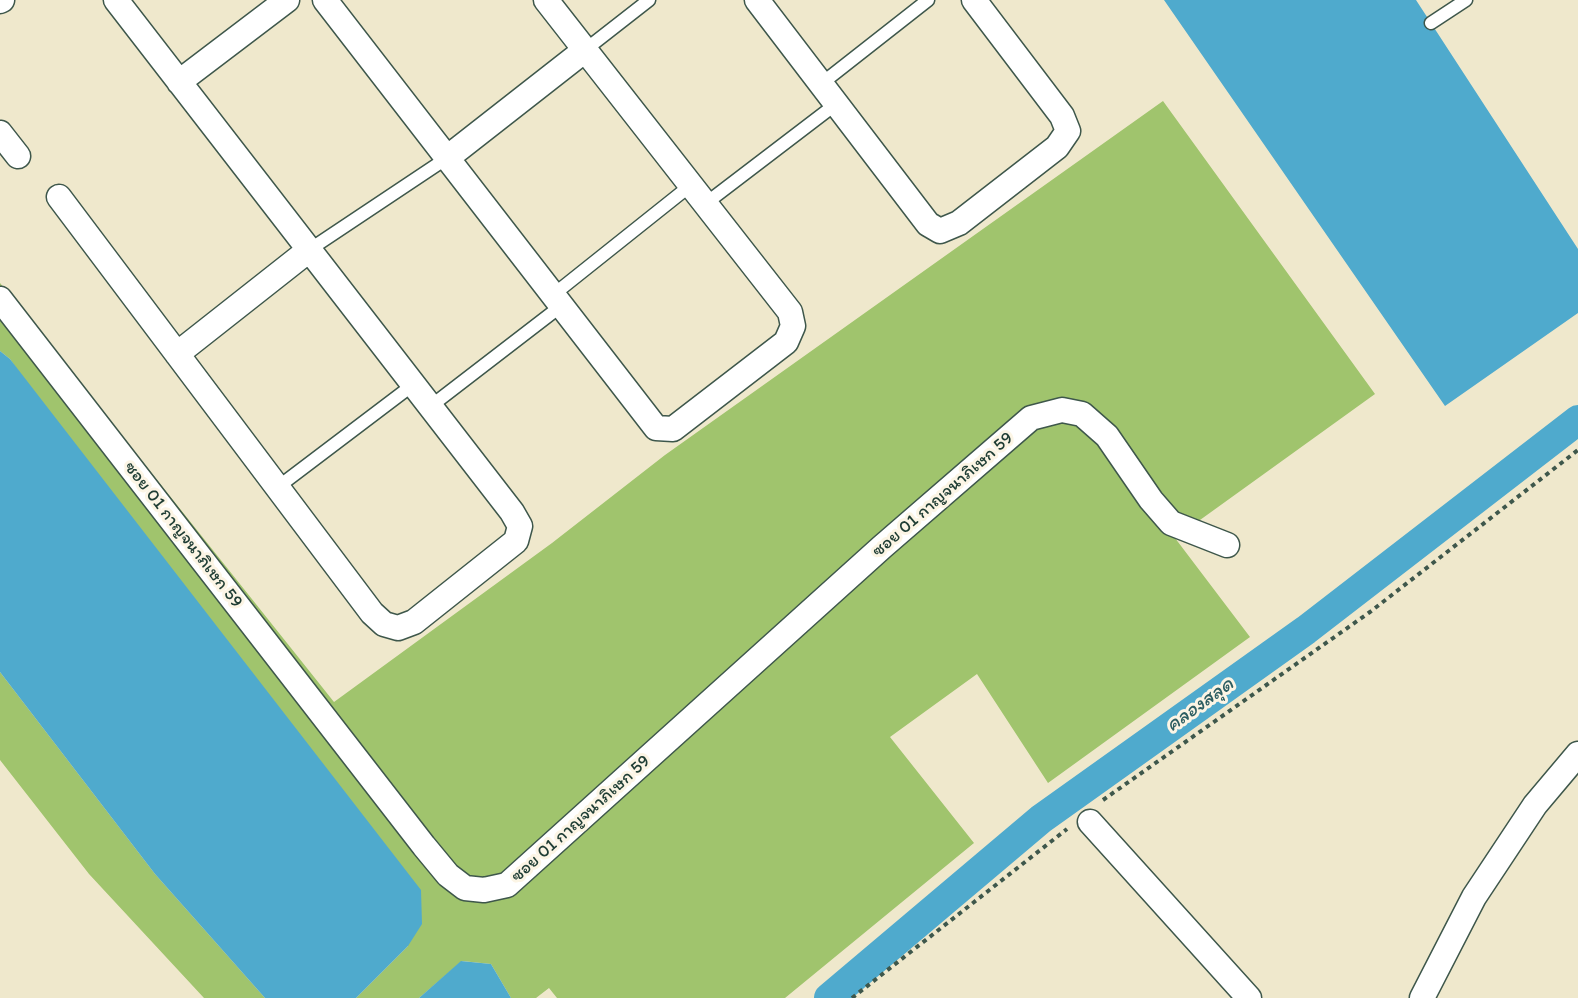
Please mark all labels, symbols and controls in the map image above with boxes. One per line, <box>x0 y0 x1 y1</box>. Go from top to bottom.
street label: ซอย 01 กาญจนาภิเษก 59 <box>868 428 1018 562</box>
street label: ซอย 01 กาญจนาภิเษก 59 <box>119 458 247 612</box>
water label: คลองสลุด <box>1161 672 1239 738</box>
street label: ซอย 01 กาญจนาภิเษก 59 <box>507 751 655 887</box>

